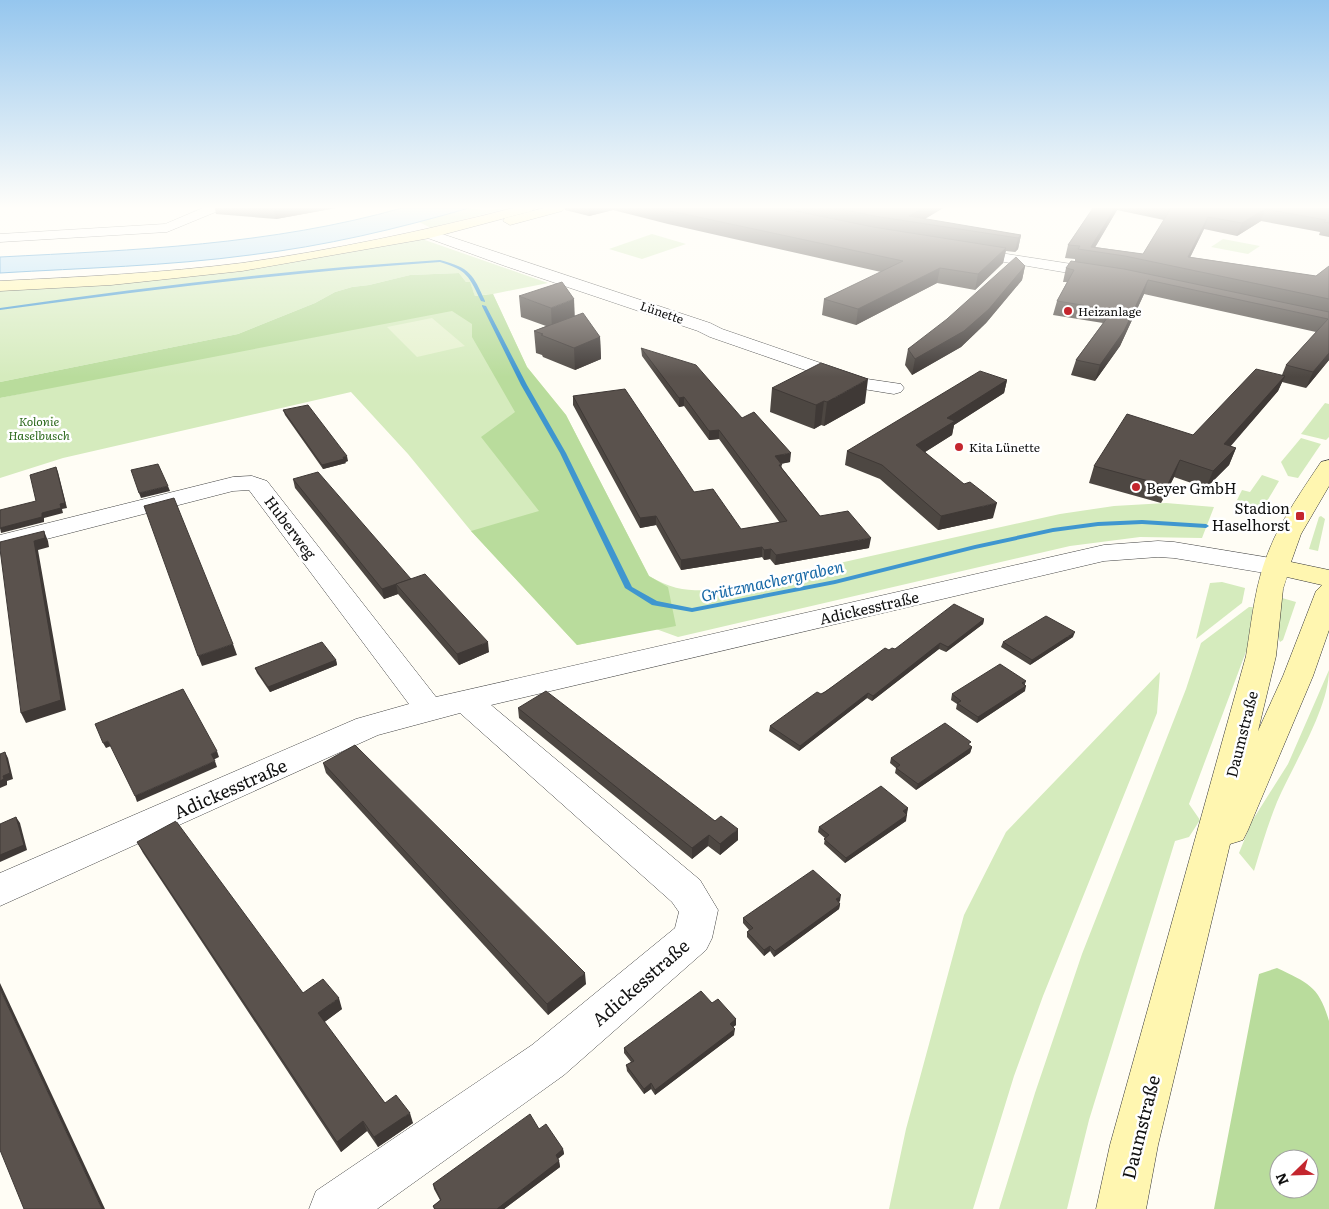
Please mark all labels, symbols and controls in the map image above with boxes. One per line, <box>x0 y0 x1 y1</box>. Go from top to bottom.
street label: Lünette <box>638 296 686 328</box>
place label: Heizanlage <box>1078 302 1141 320</box>
marker: Heizanlage <box>1062 305 1074 317</box>
park label: Kolonie Haselbusch <box>8 412 70 444</box>
place label: Kita Lünette <box>969 438 1040 456</box>
marker: Kita Lünette <box>953 441 965 453</box>
place label: Beyer GmbH <box>1146 476 1237 499</box>
marker: Beyer GmbH <box>1130 481 1142 493</box>
street label: Huberweg <box>259 490 323 564</box>
place label: Stadion Haselhorst <box>1212 496 1290 536</box>
marker: Stadion Haselhorst <box>1294 510 1306 522</box>
water label: Grützmachergraben <box>698 553 846 607</box>
street label: Adickesstraße <box>817 584 921 630</box>
street label: Daumstraße <box>1219 688 1263 780</box>
street label: Adickesstraße <box>169 751 291 825</box>
street label: Adickesstraße <box>585 932 695 1032</box>
street label: Daumstraße <box>1114 1072 1166 1182</box>
north arrow <box>1269 1149 1319 1199</box>
text: N <box>1270 1170 1293 1189</box>

